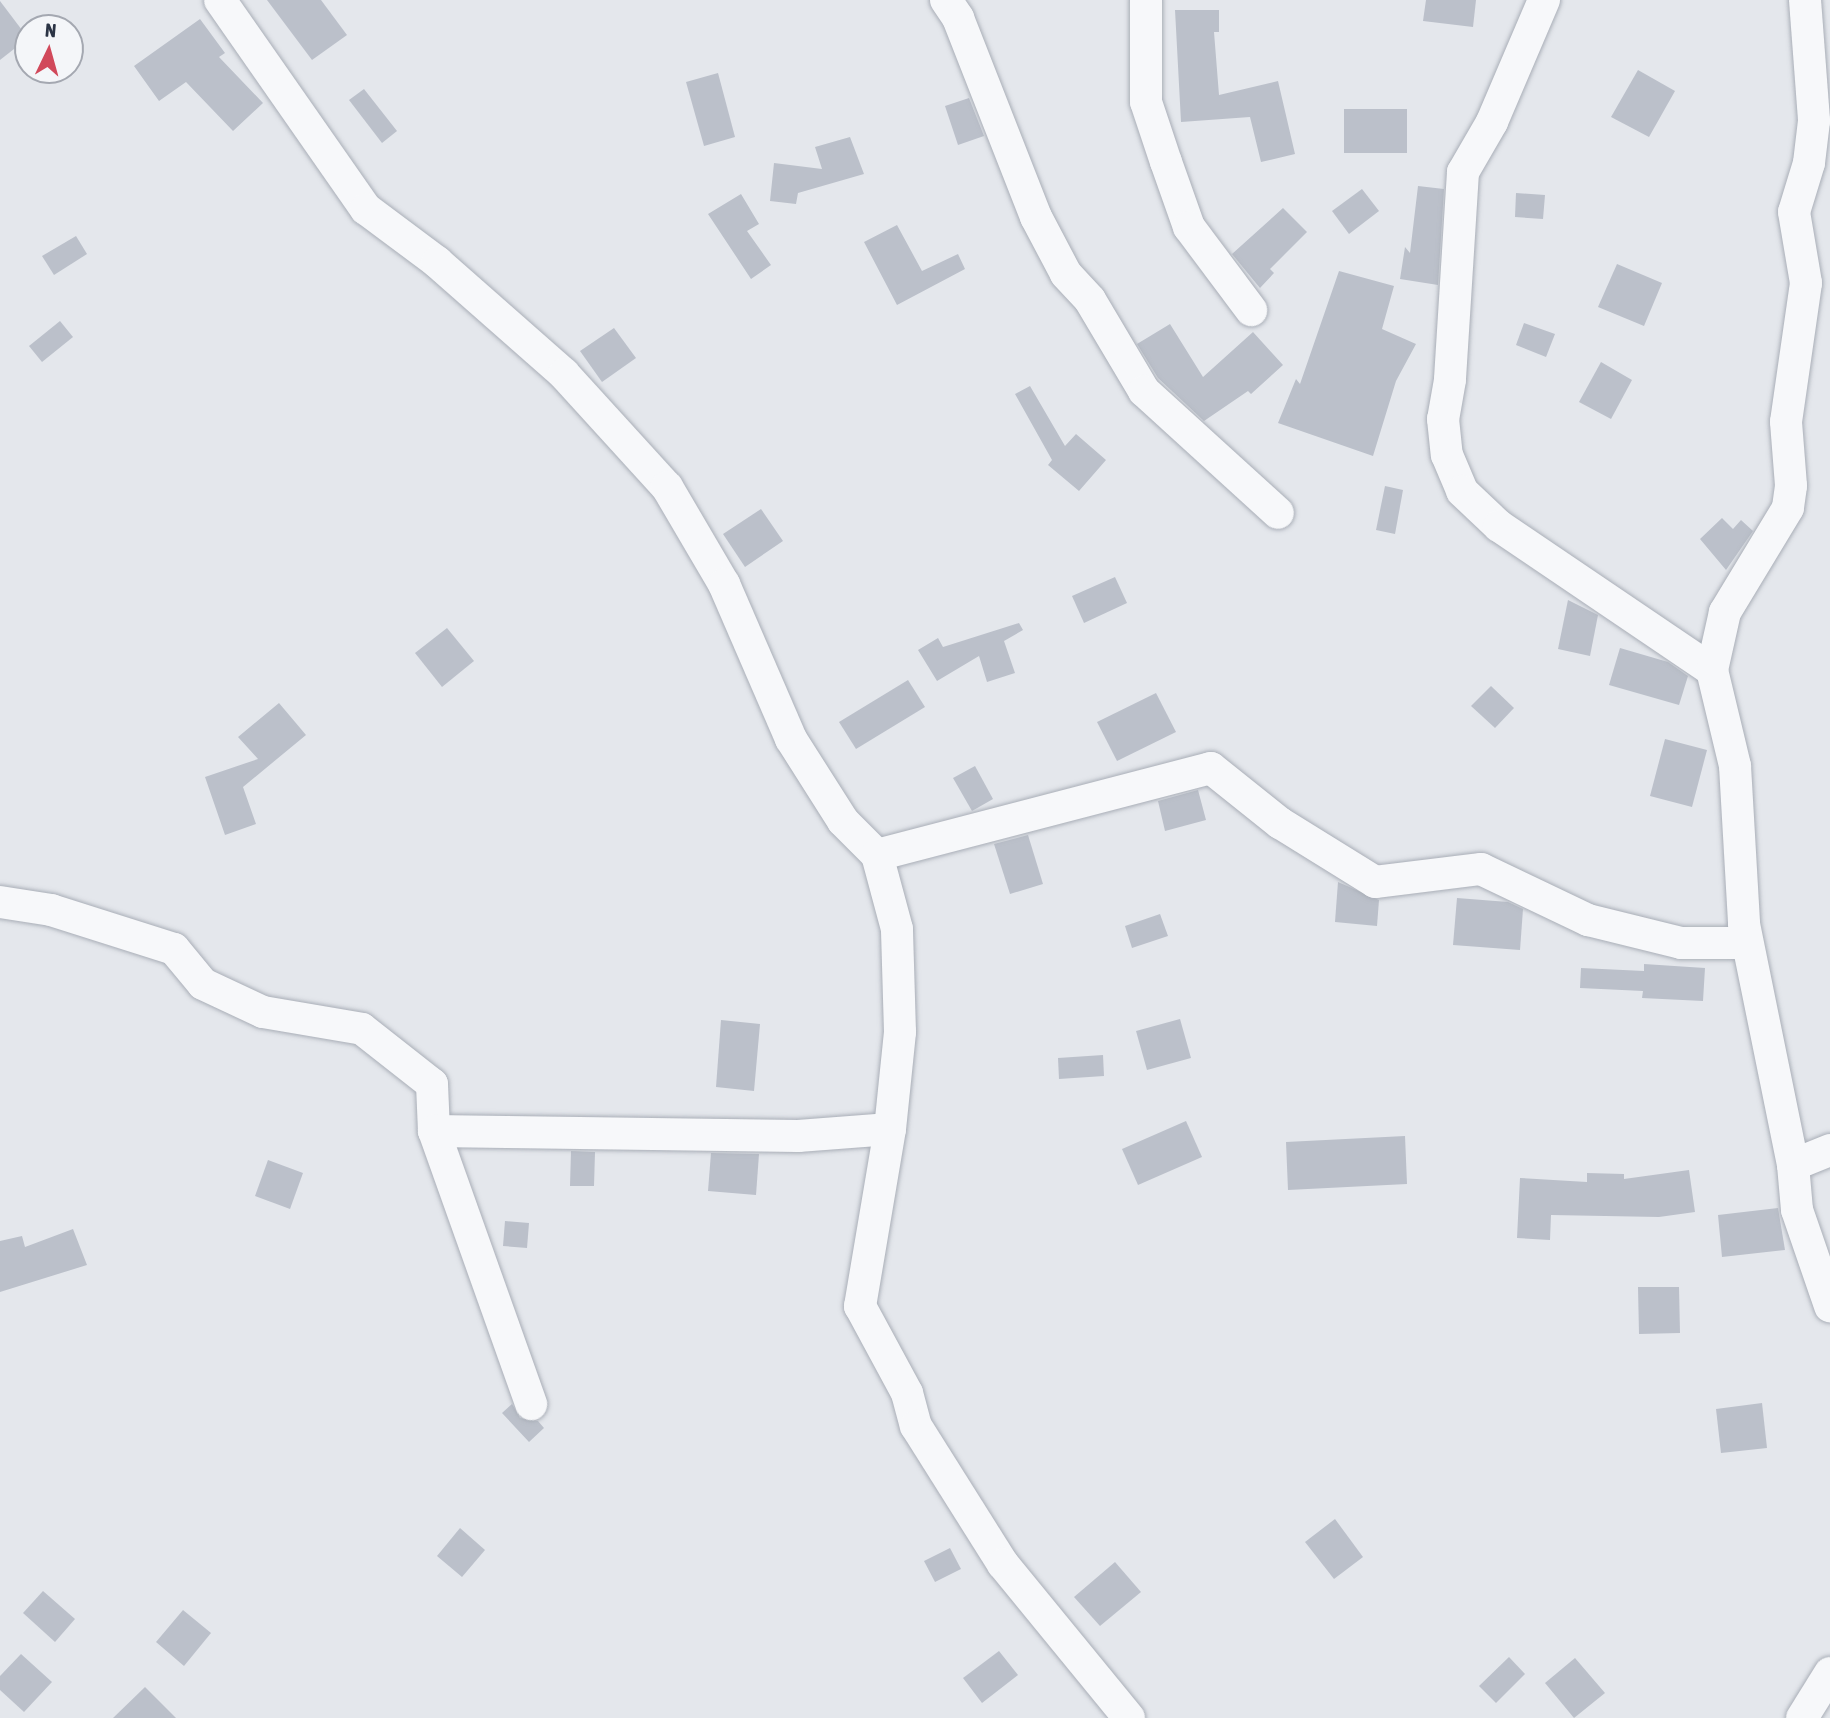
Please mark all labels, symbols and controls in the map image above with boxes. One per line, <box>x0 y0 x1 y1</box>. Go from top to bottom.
north arrow <box>14 14 84 84</box>
text: N <box>44 19 57 42</box>

